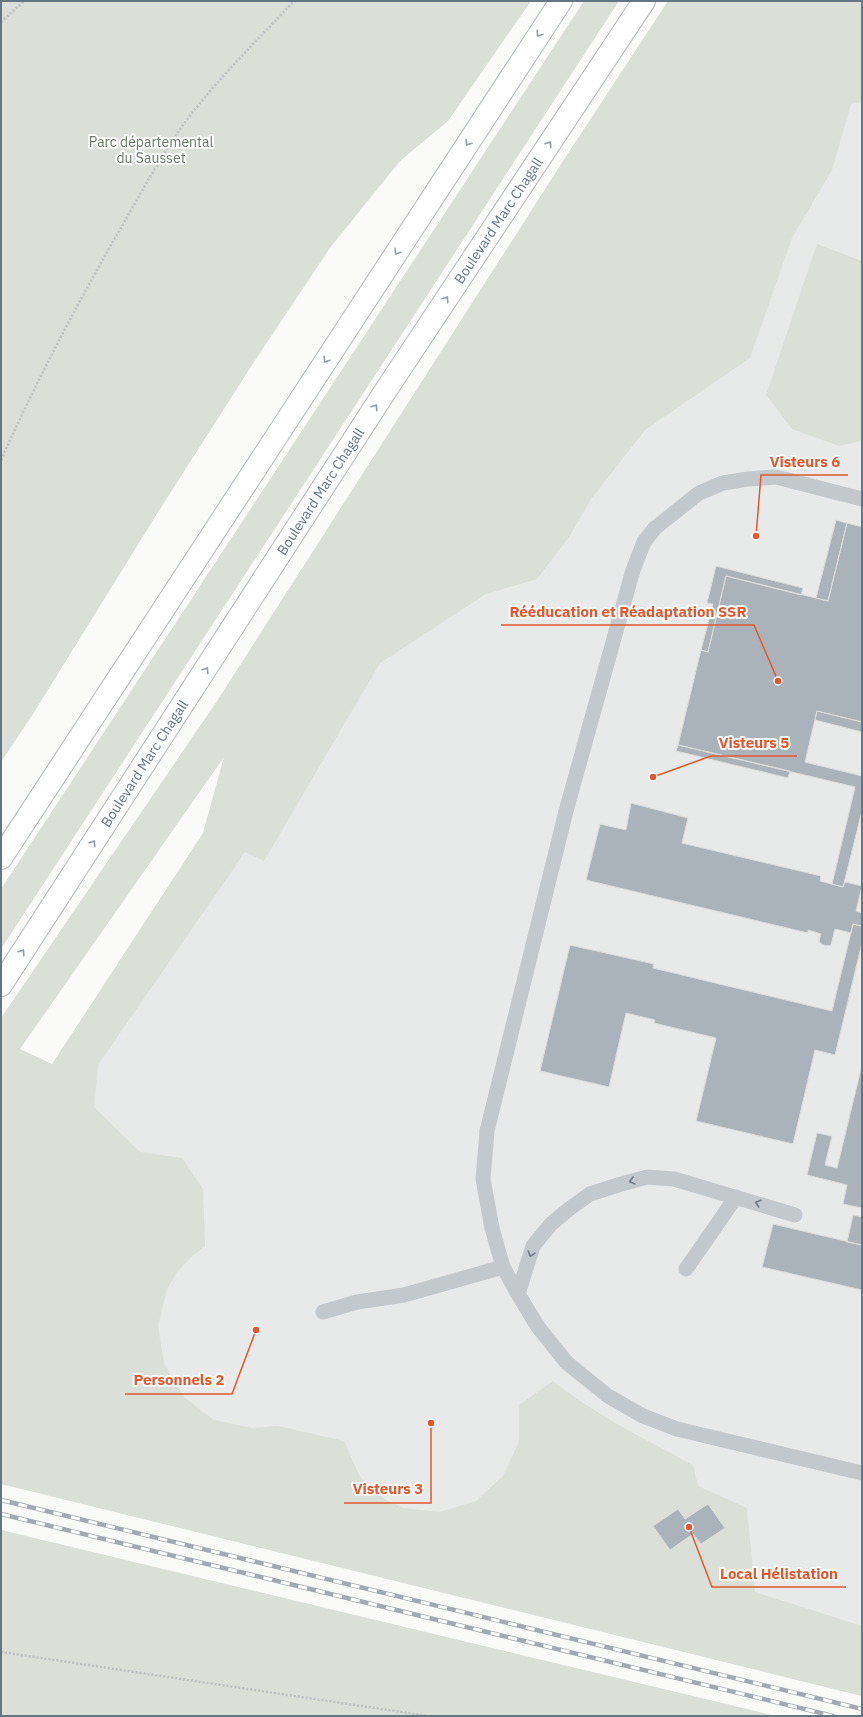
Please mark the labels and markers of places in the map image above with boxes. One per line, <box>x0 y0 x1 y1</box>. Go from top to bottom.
callout: Visteurs 6 <box>761 448 848 475</box>
callout: Rééducation et Réadaptation SSR <box>501 598 754 625</box>
callout: Visteurs 5 <box>711 729 797 756</box>
callout: Personnels 2 <box>125 1367 232 1394</box>
callout: Visteurs 3 <box>344 1476 431 1503</box>
callout: Local Hélistation <box>712 1560 846 1587</box>

